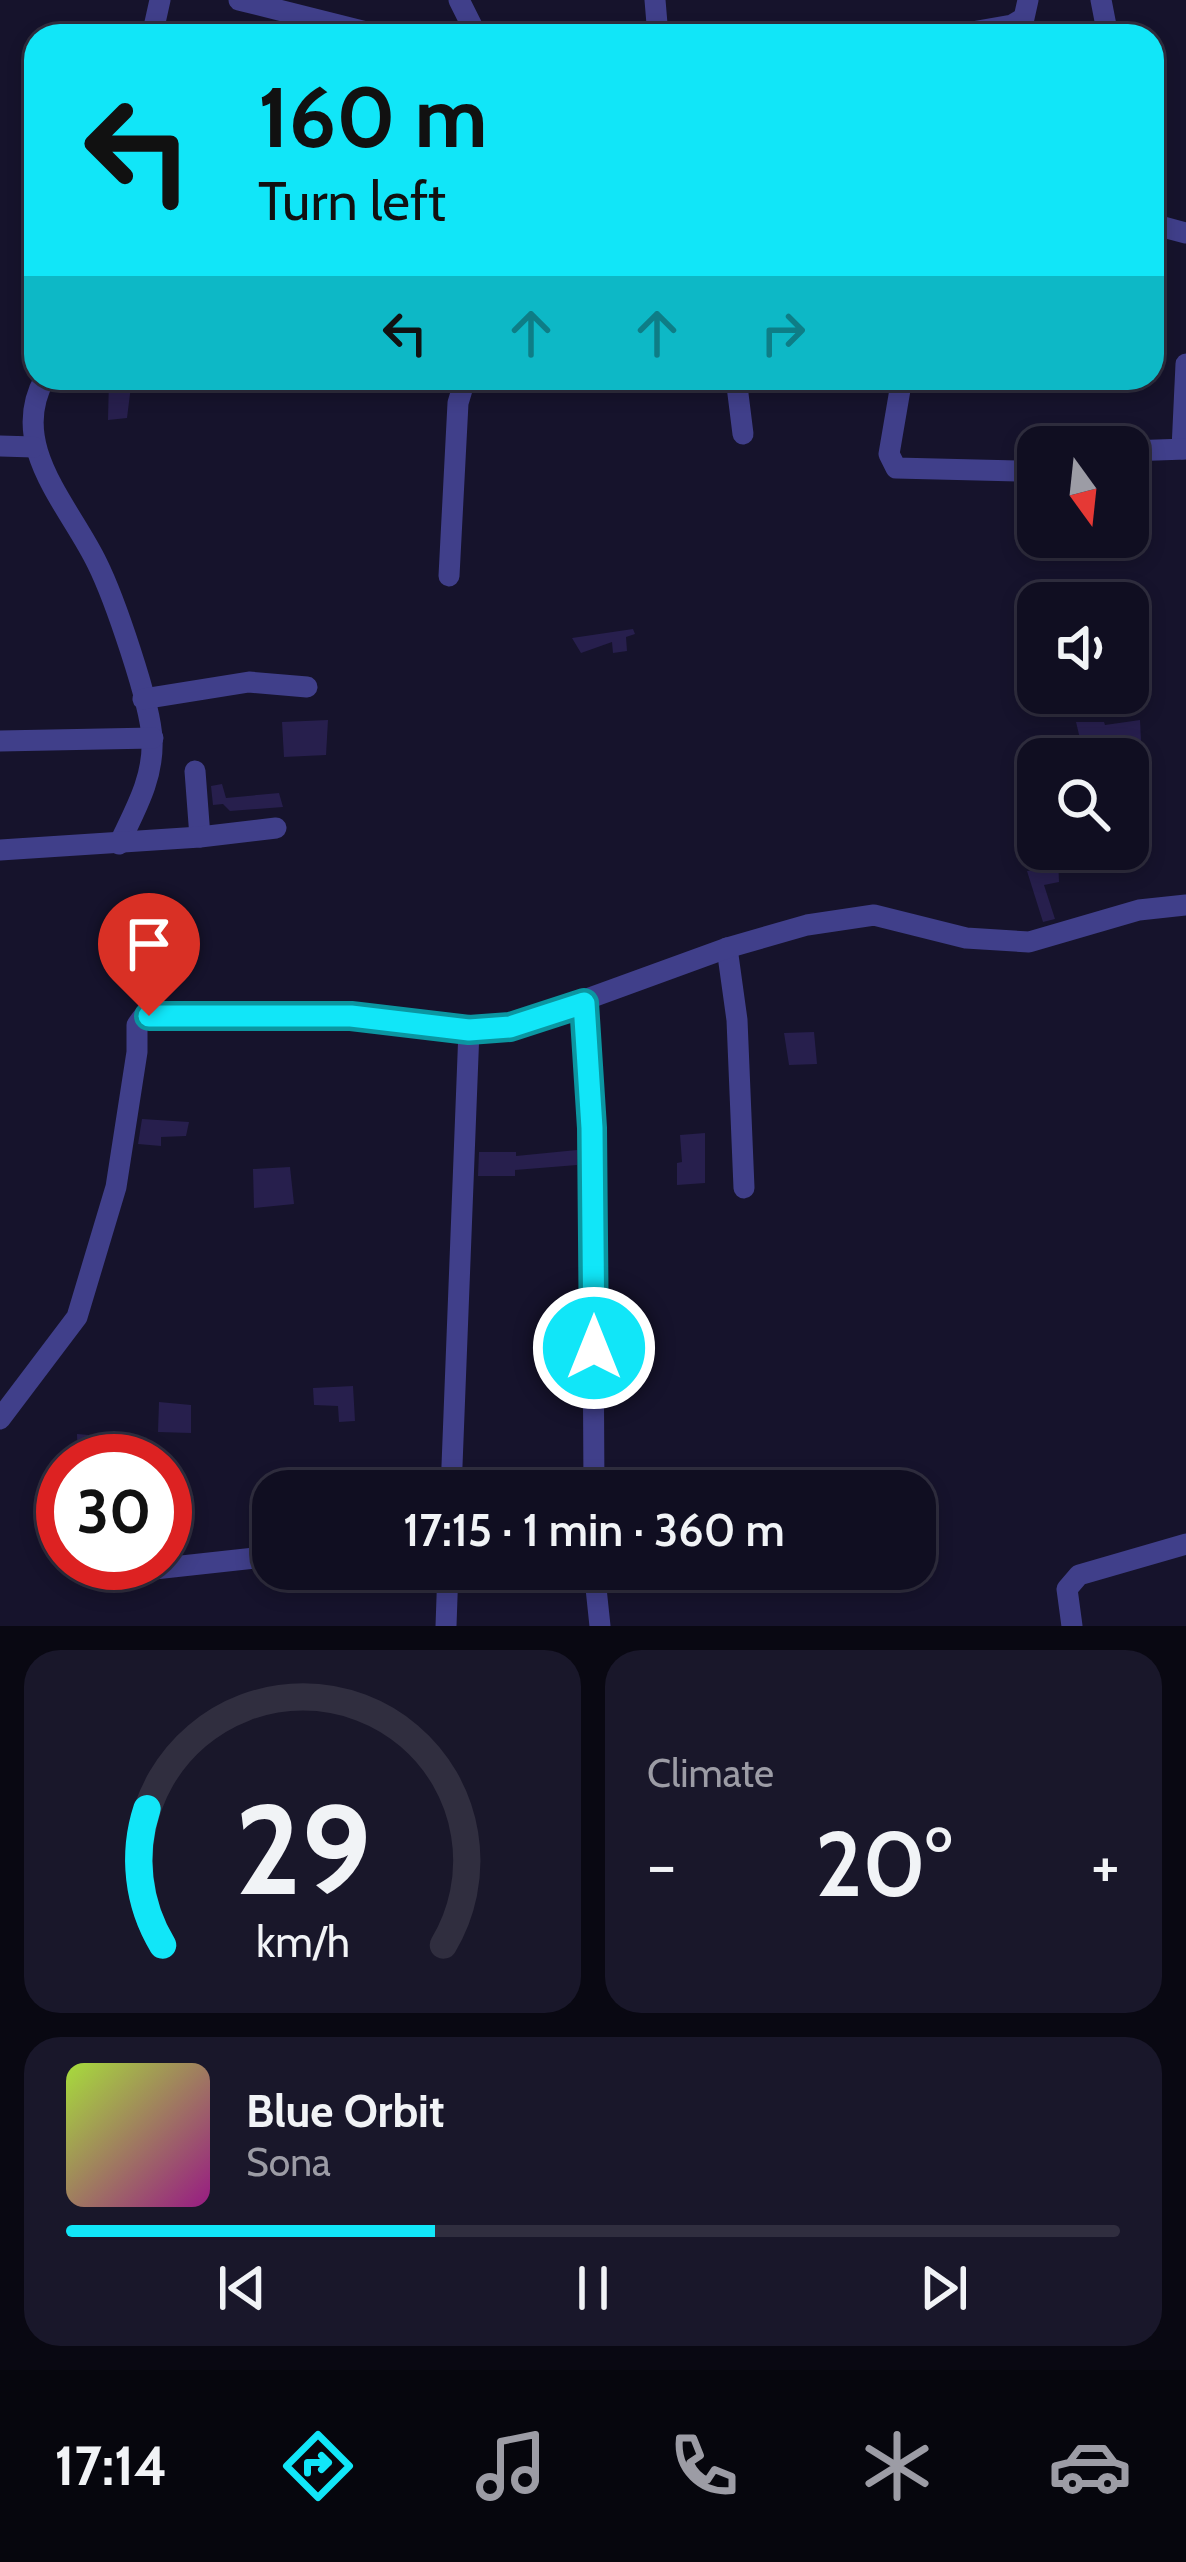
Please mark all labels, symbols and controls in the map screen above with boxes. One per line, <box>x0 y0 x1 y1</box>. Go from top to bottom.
text: 160 m <box>258 66 487 168</box>
icon: left <box>60 72 216 228</box>
text: Turn left <box>258 168 446 234</box>
icon: left <box>372 300 438 366</box>
icon: ahead <box>498 300 564 366</box>
icon: ahead <box>624 300 690 366</box>
icon: right <box>750 300 816 366</box>
north arrow <box>1017 426 1149 558</box>
map controls <box>1017 426 1149 870</box>
button: sound <box>1017 582 1149 714</box>
button: search <box>1017 738 1149 870</box>
pin <box>98 893 200 1016</box>
icon: arrive <box>116 911 182 977</box>
position arrow <box>531 1285 657 1411</box>
speed limit sign: 30 <box>36 1434 192 1590</box>
text: 17:15 · 1 min · 360 m <box>403 1503 785 1557</box>
text: Climate <box>647 1749 774 1797</box>
text: 29 <box>234 1774 371 1925</box>
text: 20° <box>815 1809 952 1919</box>
text: − <box>647 1824 676 1905</box>
text: + <box>1091 1824 1120 1905</box>
text: km/h <box>256 1915 349 1967</box>
text: Blue Orbit <box>246 2084 444 2138</box>
text: Sona <box>246 2138 331 2186</box>
icon: previous <box>209 2255 275 2321</box>
icon: pause <box>560 2255 626 2321</box>
icon: next <box>911 2255 977 2321</box>
icon: directions <box>276 2424 360 2508</box>
icon: music <box>469 2424 553 2508</box>
icon: phone <box>662 2424 746 2508</box>
icon: climate <box>855 2424 939 2508</box>
icon: car <box>1048 2424 1132 2508</box>
text: 17:14 <box>54 2433 167 2499</box>

